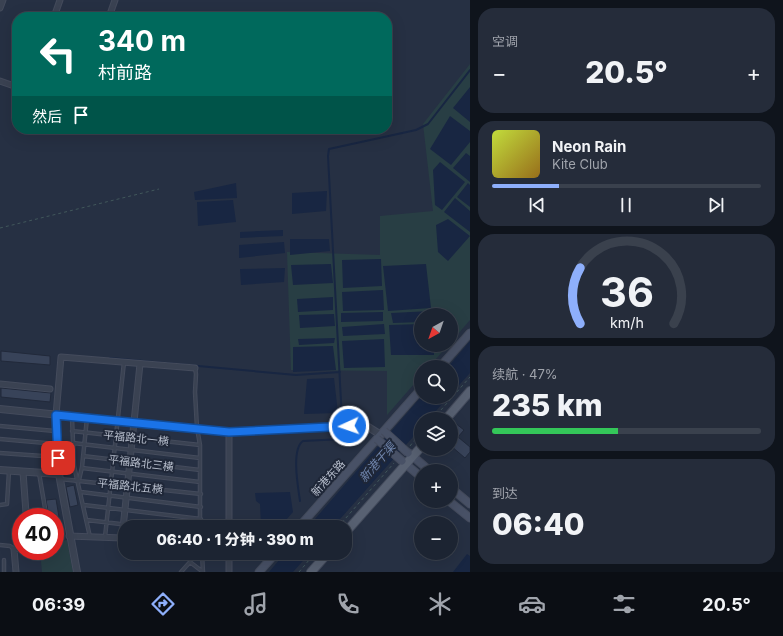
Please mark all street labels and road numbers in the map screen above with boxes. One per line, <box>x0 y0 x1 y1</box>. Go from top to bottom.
street label: 平福路北一横 <box>102 428 170 448</box>
street label: 平福路北三横 <box>107 452 175 474</box>
street label: 新港东路 <box>308 457 348 499</box>
street label: 平福路北五横 <box>96 476 164 496</box>

